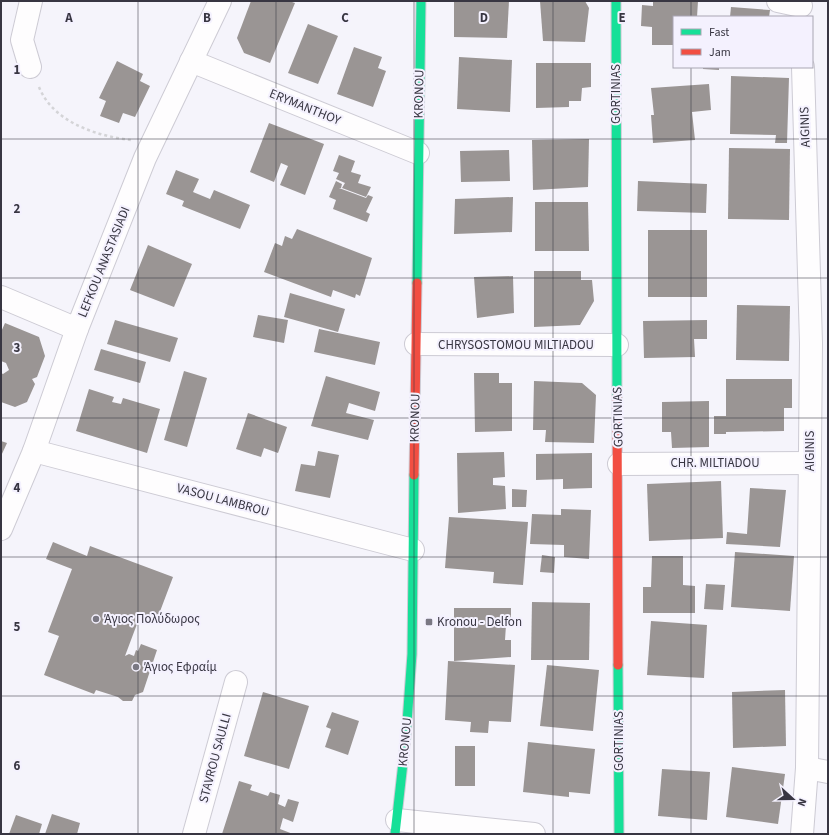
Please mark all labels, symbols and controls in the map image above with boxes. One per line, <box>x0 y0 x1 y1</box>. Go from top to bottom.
text: A <box>64 9 73 27</box>
text: B <box>203 9 211 27</box>
text: C <box>341 9 349 27</box>
text: D <box>480 9 488 27</box>
text: E <box>618 9 626 27</box>
legend <box>673 16 813 68</box>
text: Fast <box>709 24 729 41</box>
text: Jam <box>709 44 731 61</box>
text: 1 <box>14 61 21 79</box>
street label: GORTINIAS <box>607 64 625 124</box>
street label: KRONOU <box>410 69 428 119</box>
street label: ERYMANTHOY <box>267 85 344 130</box>
street label: AIGINIS <box>795 106 815 148</box>
text: 2 <box>14 200 21 218</box>
street label: LEFKOU ANASTASIADI <box>74 204 134 320</box>
street label: CHRYSOSTOMOU MILTIADOU <box>438 336 594 354</box>
text: 3 <box>14 339 21 357</box>
street label: GORTINIAS <box>608 387 628 447</box>
street label: KRONOU <box>406 393 424 443</box>
street label: AIGINIS <box>801 431 819 471</box>
street label: CHR. MILTIADOU <box>670 454 760 472</box>
text: 4 <box>14 479 21 497</box>
street label: VASOU LAMBROU <box>175 479 271 521</box>
place label: Άγιος Πολύδωρος <box>104 610 200 628</box>
place label: Kronou - Delfon <box>437 613 522 631</box>
marker: Άγιος Πολύδωρος <box>91 614 101 624</box>
marker: Kronou - Delfon <box>424 617 434 627</box>
text: 5 <box>14 618 21 636</box>
place label: Άγιος Εφραίμ <box>144 658 217 676</box>
marker: Άγιος Εφραίμ <box>131 662 141 672</box>
street label: STAVROU SAULLI <box>194 711 236 805</box>
street label: GORTINIAS <box>610 711 628 771</box>
street label: KRONOU <box>394 717 416 767</box>
text: 6 <box>14 757 21 775</box>
north arrow <box>773 779 813 819</box>
text: N <box>794 796 810 809</box>

